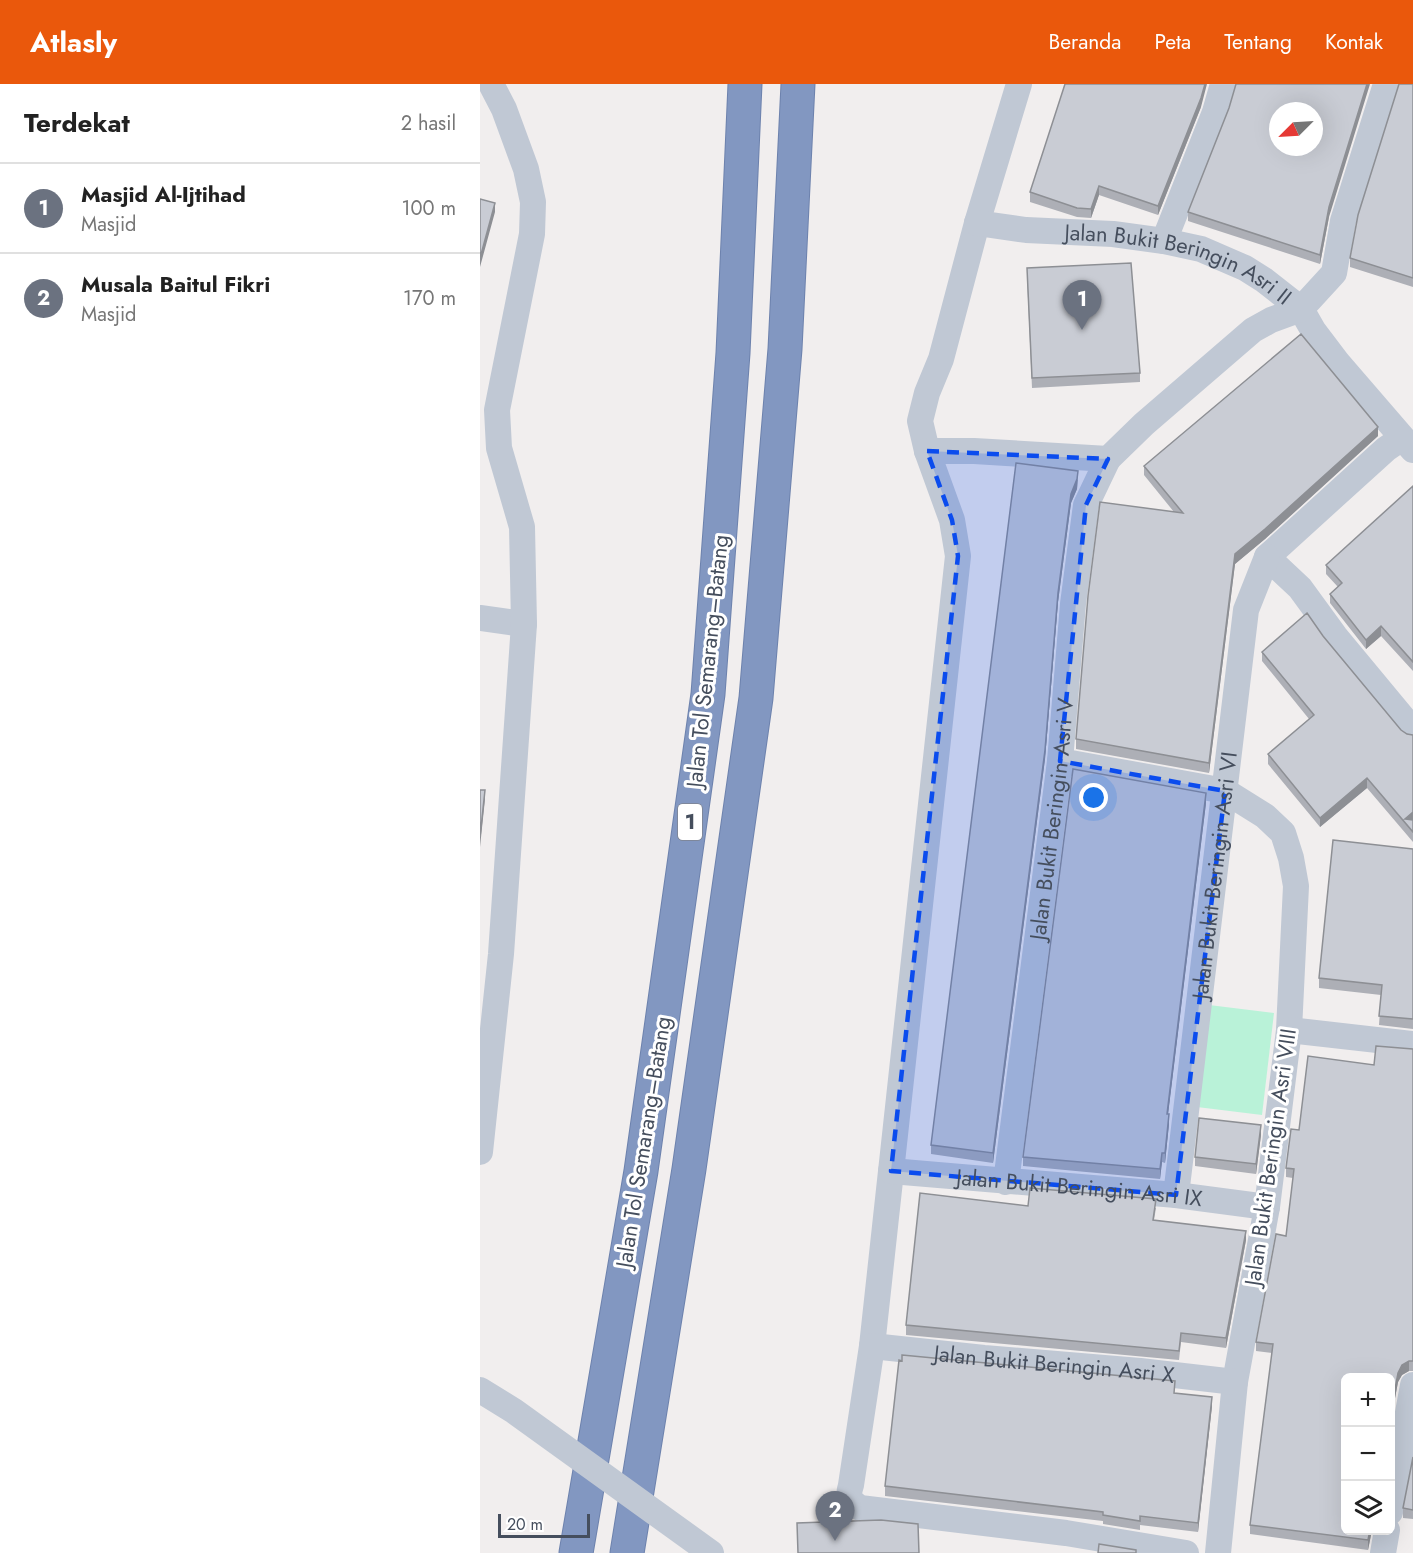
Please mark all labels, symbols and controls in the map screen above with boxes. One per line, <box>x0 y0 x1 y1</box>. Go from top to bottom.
text: Atlasly <box>30 22 117 63</box>
text: Beranda <box>1048 27 1121 57</box>
text: Peta <box>1154 27 1191 57</box>
text: Tentang <box>1224 27 1292 57</box>
text: Kontak <box>1325 27 1383 57</box>
north arrow <box>1269 102 1323 156</box>
text: Terdekat <box>24 104 130 142</box>
text: 2 hasil <box>401 109 456 138</box>
text: Masjid Al-Ijtihad <box>81 178 246 210</box>
text: 1 <box>38 194 49 223</box>
text: 100 m <box>401 194 456 223</box>
text: Masjid <box>81 210 136 239</box>
street label: Jalan Bukit Beringin Asri II <box>1061 216 1299 312</box>
text: Musala Baitul Fikri <box>81 268 270 300</box>
pin: 1 <box>1062 280 1102 330</box>
text: 2 <box>37 284 50 313</box>
text: 170 m <box>403 284 456 313</box>
text: Masjid <box>81 300 136 329</box>
street label: Jalan Tol Semarang–Batang <box>678 533 736 792</box>
street label: Jalan Bukit Beringin Asri V <box>1021 696 1081 945</box>
street label: Jalan Bukit Beringin Asri VI <box>1183 750 1245 1004</box>
your location <box>1079 783 1108 812</box>
road number: 1 <box>678 804 702 840</box>
street label: Jalan Tol Semarang–Batang <box>607 1014 679 1273</box>
street label: Jalan Bukit Beringin Asri VIII <box>1236 1026 1304 1291</box>
street label: Jalan Bukit Beringin Asri IX <box>952 1160 1204 1214</box>
street label: Jalan Bukit Beringin Asri X <box>929 1336 1176 1391</box>
map controls <box>1341 1373 1395 1535</box>
button: + <box>1341 1373 1395 1427</box>
button: − <box>1341 1427 1395 1481</box>
button: layers <box>1341 1481 1395 1535</box>
pin: 2 <box>816 1492 854 1541</box>
scale bar <box>498 1511 590 1538</box>
text: 20 m <box>507 1513 543 1536</box>

